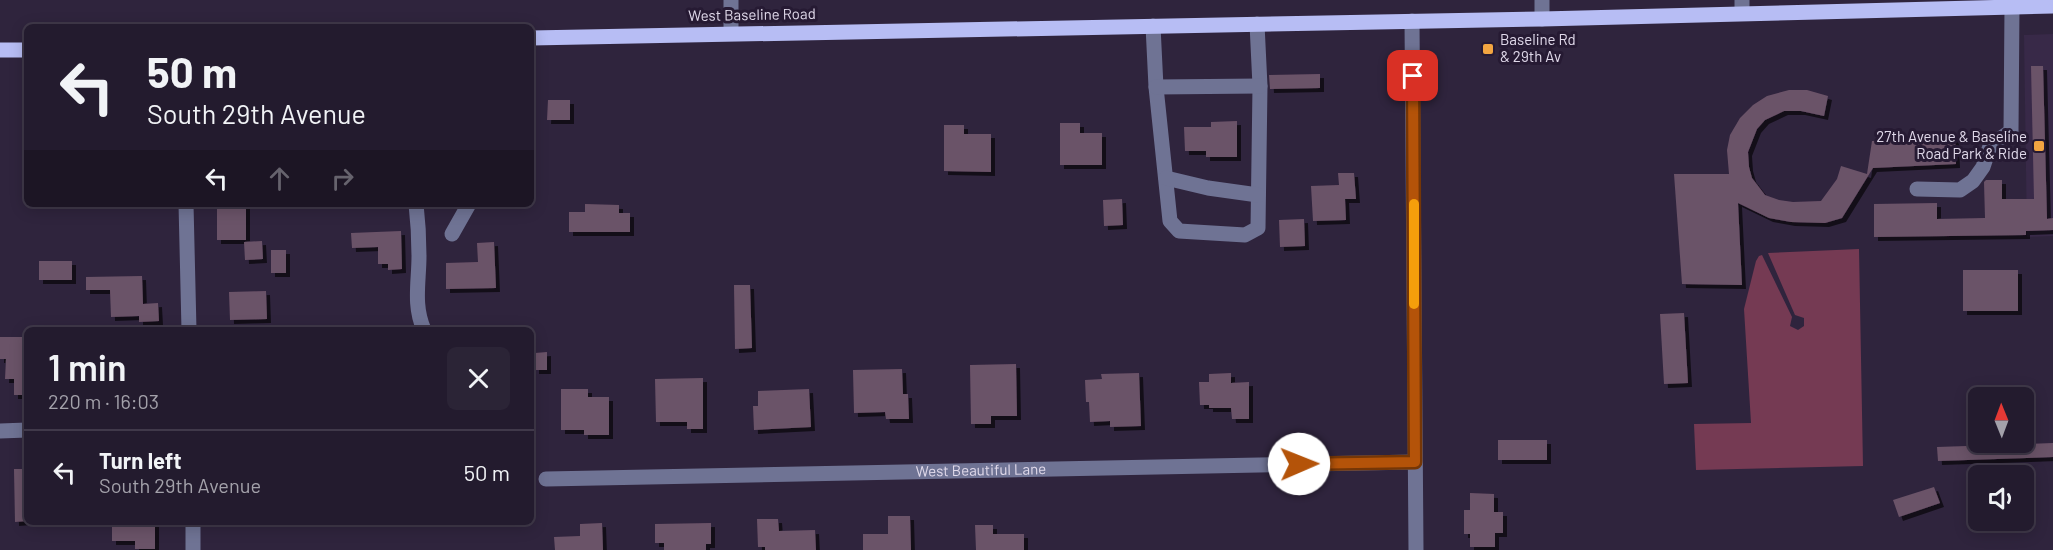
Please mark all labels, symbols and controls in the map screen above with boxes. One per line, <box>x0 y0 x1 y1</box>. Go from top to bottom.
street label: West Baseline Road <box>688 4 816 24</box>
place label: Baseline Rd & 29th Av <box>1500 30 1576 65</box>
marker: Baseline Rd & 29th Av <box>1481 42 1495 56</box>
text: 50 m <box>147 46 237 96</box>
icon: left <box>48 48 126 126</box>
pin <box>1387 50 1438 101</box>
icon: arrive <box>1396 59 1429 92</box>
text: South 29th Avenue <box>147 97 366 129</box>
place label: 27th Avenue & Baseline Road Park & Ride <box>1876 127 2027 162</box>
marker: 27th Avenue & Baseline Road Park & Ride <box>2032 139 2046 153</box>
icon: left <box>200 162 233 195</box>
icon: ahead <box>263 162 296 195</box>
icon: right <box>326 162 359 195</box>
text: 1 min <box>48 345 127 388</box>
button: close <box>447 347 510 410</box>
north arrow <box>1968 387 2034 453</box>
map controls <box>1968 387 2034 531</box>
text: 220 m · 16:03 <box>48 389 159 413</box>
position arrow <box>1267 432 1331 496</box>
text: Turn left <box>99 447 182 473</box>
icon: left <box>48 456 81 489</box>
text: 50 m <box>464 459 510 485</box>
street label: West Beautiful Lane <box>916 459 1046 480</box>
button: sound <box>1968 465 2034 531</box>
text: South 29th Avenue <box>99 473 261 497</box>

